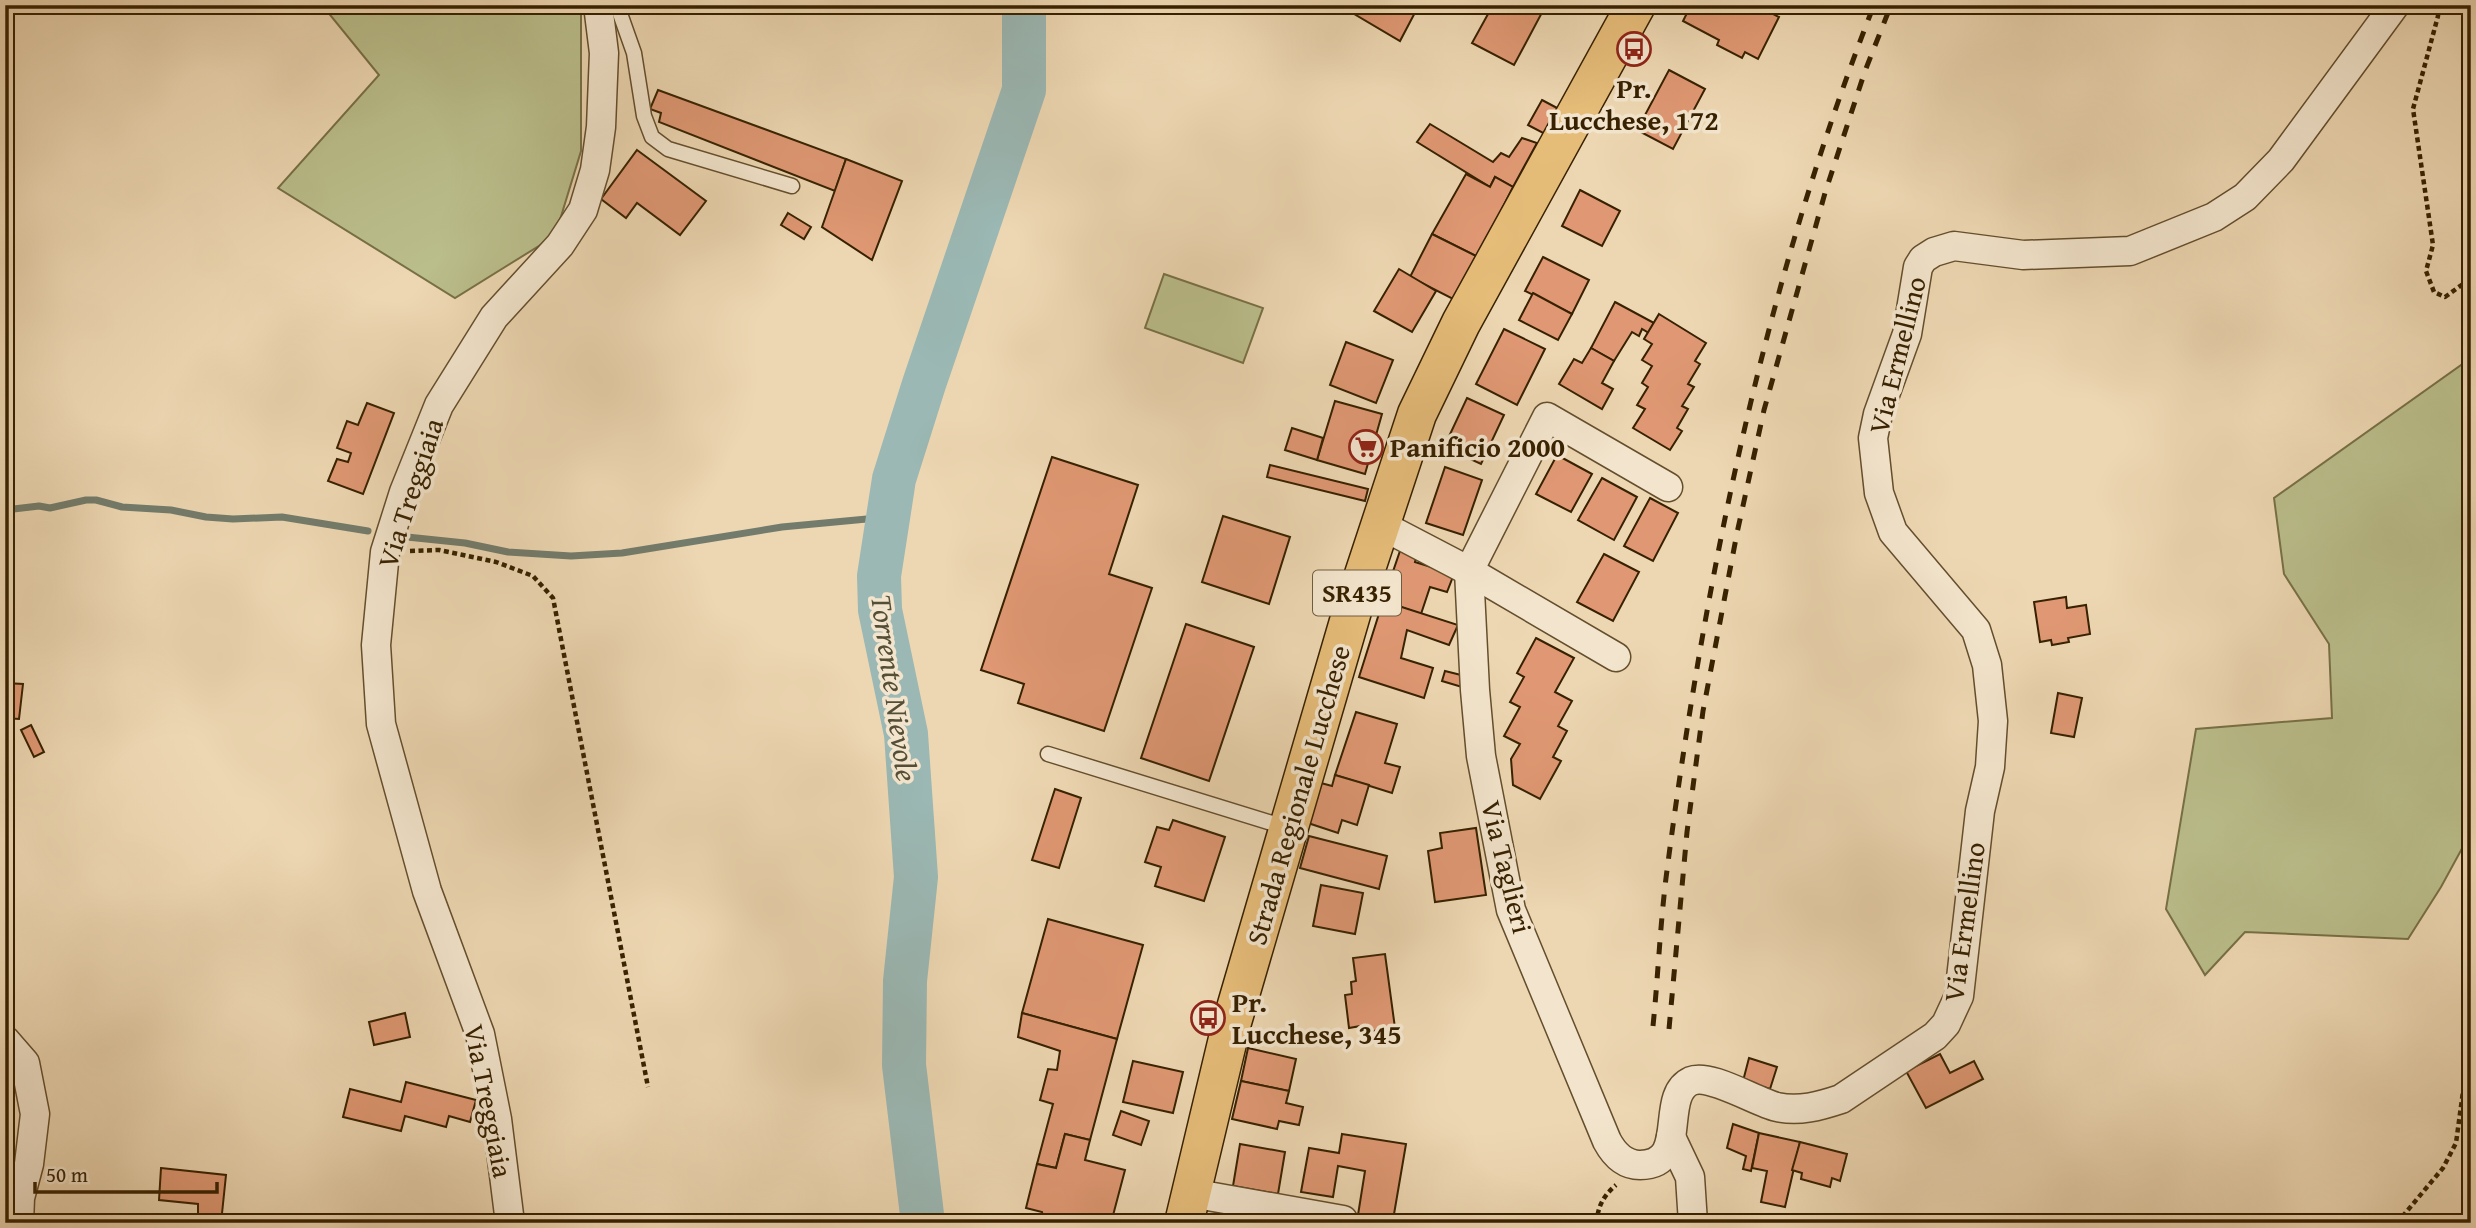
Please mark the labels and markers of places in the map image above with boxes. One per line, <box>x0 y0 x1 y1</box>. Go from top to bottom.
bus stop icon: Pr. Lucchese, 172 <box>1615 30 1653 68</box>
place label: Pr. Lucchese, 172 <box>1549 67 1719 140</box>
place label: Panificio 2000 <box>1390 426 1565 467</box>
supermarket icon: Panificio 2000 <box>1347 428 1385 466</box>
place label: Pr. Lucchese, 345 <box>1232 981 1402 1054</box>
bus stop icon: Pr. Lucchese, 345 <box>1189 999 1227 1037</box>

